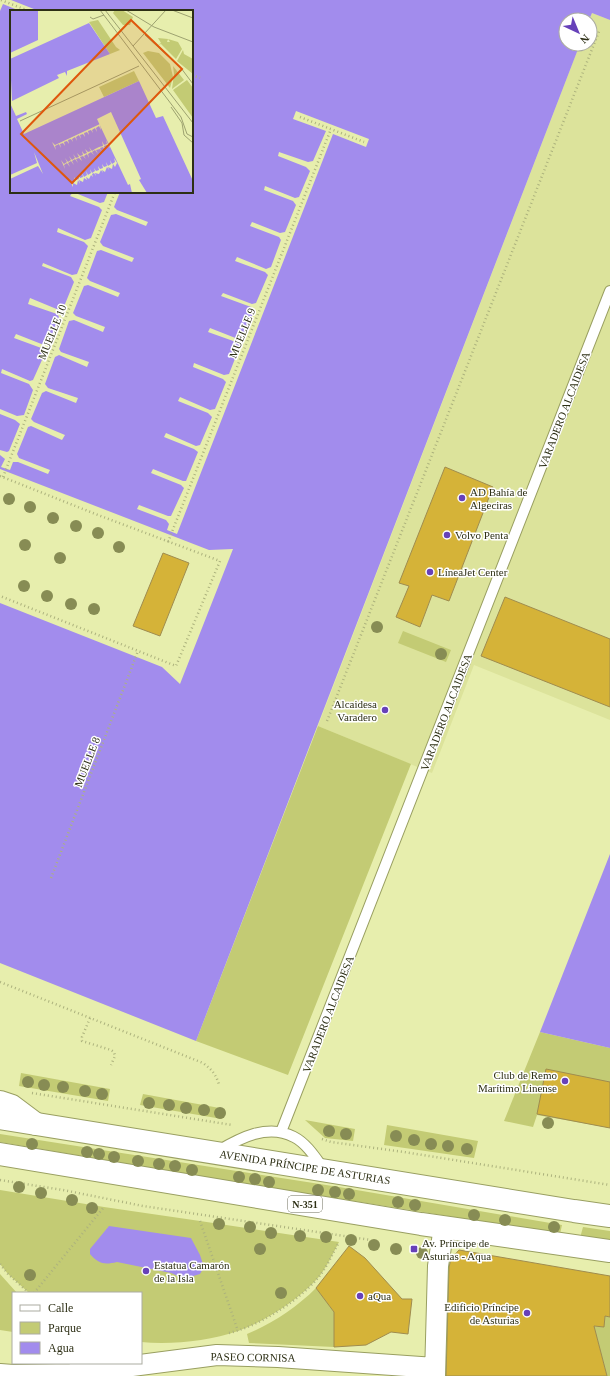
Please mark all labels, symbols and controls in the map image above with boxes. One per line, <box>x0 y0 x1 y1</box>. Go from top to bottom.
inset map <box>10 10 193 193</box>
north arrow <box>558 12 598 52</box>
text: N <box>578 32 592 46</box>
street label: MUELLE 10 <box>36 302 69 361</box>
street label: MUELLE 9 <box>227 306 258 360</box>
street label: VARADERO ALCAIDESA <box>536 350 592 470</box>
place label: AD Bahía de Algeciras <box>470 486 528 511</box>
marker: AD Bahía de Algeciras <box>457 493 467 503</box>
place label: Volvo Penta <box>455 529 508 541</box>
marker: Volvo Penta <box>442 530 452 540</box>
place label: LíneaJet Center <box>438 566 508 578</box>
marker: LíneaJet Center <box>425 567 435 577</box>
street label: VARADERO ALCAIDESA <box>418 652 474 772</box>
place label: Alcaidesa Varadero <box>334 698 377 723</box>
marker: Alcaidesa Varadero <box>380 705 390 715</box>
street label: MUELLE 8 <box>72 735 102 789</box>
street label: VARADERO ALCAIDESA <box>300 954 356 1074</box>
place label: Club de Remo Marítimo Linense <box>478 1069 557 1094</box>
marker: Club de Remo Marítimo Linense <box>560 1076 570 1086</box>
street label: AVENIDA PRÍNCIPE DE ASTURIAS <box>219 1148 391 1186</box>
road number: N-351 <box>288 1196 322 1212</box>
place label: Av. Príncipe de Asturias - Aqua <box>422 1237 491 1262</box>
marker: Av. Príncipe de Asturias - Aqua <box>409 1244 419 1254</box>
place label: Estatua Camarón de la Isla <box>154 1259 230 1284</box>
marker: Estatua Camarón de la Isla <box>141 1266 151 1276</box>
place label: aQua <box>368 1290 391 1302</box>
marker: aQua <box>355 1291 365 1301</box>
legend <box>12 1292 142 1364</box>
text: Calle <box>48 1301 73 1315</box>
place label: Edificio Príncipe de Asturias <box>444 1301 519 1326</box>
marker: Edificio Príncipe de Asturias <box>522 1308 532 1318</box>
text: Parque <box>48 1321 81 1335</box>
text: Agua <box>48 1341 75 1355</box>
street label: PASEO CORNISA <box>210 1350 296 1364</box>

